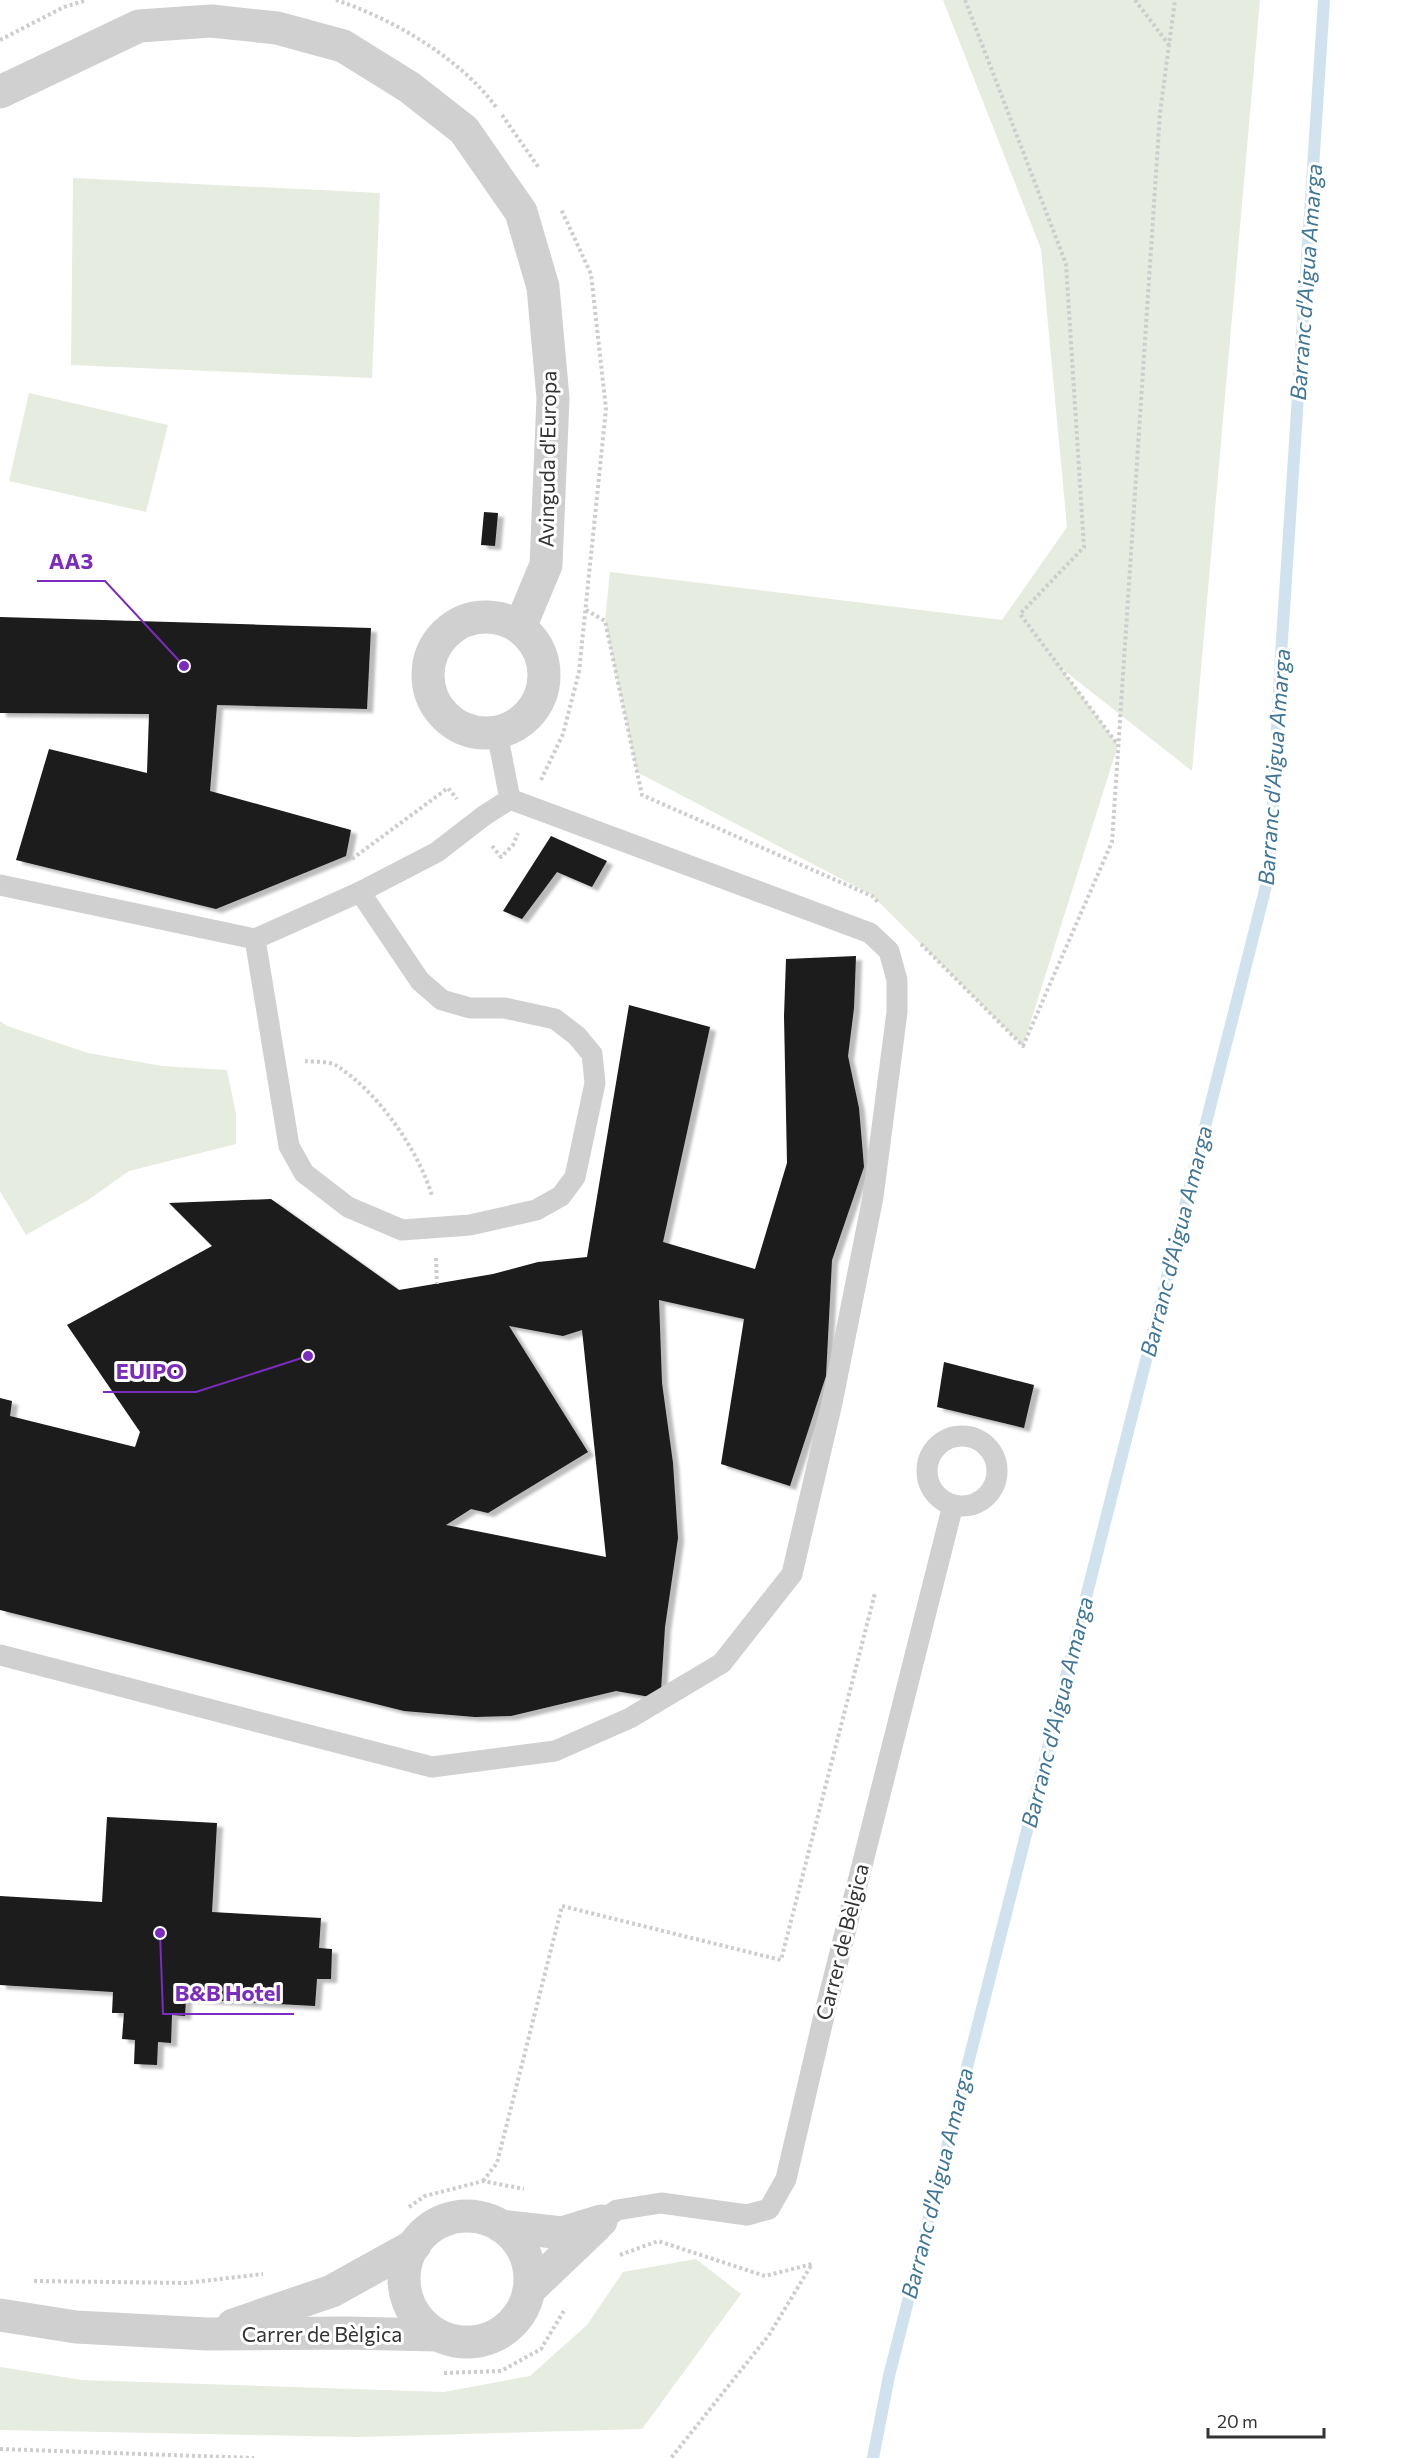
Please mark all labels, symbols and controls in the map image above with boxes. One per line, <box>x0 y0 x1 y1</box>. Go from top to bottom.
water label: Barranc d'Aigua Amarga <box>1284 163 1327 401</box>
street label: Avinguda d'Europa <box>532 370 561 548</box>
callout: AA3 <box>37 541 105 581</box>
text: AA3 <box>49 547 93 574</box>
water label: Barranc d'Aigua Amarga <box>1252 648 1295 886</box>
water label: Barranc d'Aigua Amarga <box>1134 1123 1217 1359</box>
callout: EUIPO <box>103 1352 196 1392</box>
text: EUIPO <box>116 1357 184 1384</box>
water label: Barranc d'Aigua Amarga <box>1015 1594 1098 1830</box>
street label: Carrer de Bèlgica <box>810 1861 873 2023</box>
callout: B&B Hotel <box>163 1974 294 2014</box>
text: B&B Hotel <box>175 1979 281 2006</box>
water label: Barranc d'Aigua Amarga <box>895 2065 978 2301</box>
street label: Carrer de Bèlgica <box>242 2321 402 2346</box>
scale bar <box>1208 2401 1324 2439</box>
text: 20 m <box>1217 2410 1258 2432</box>

